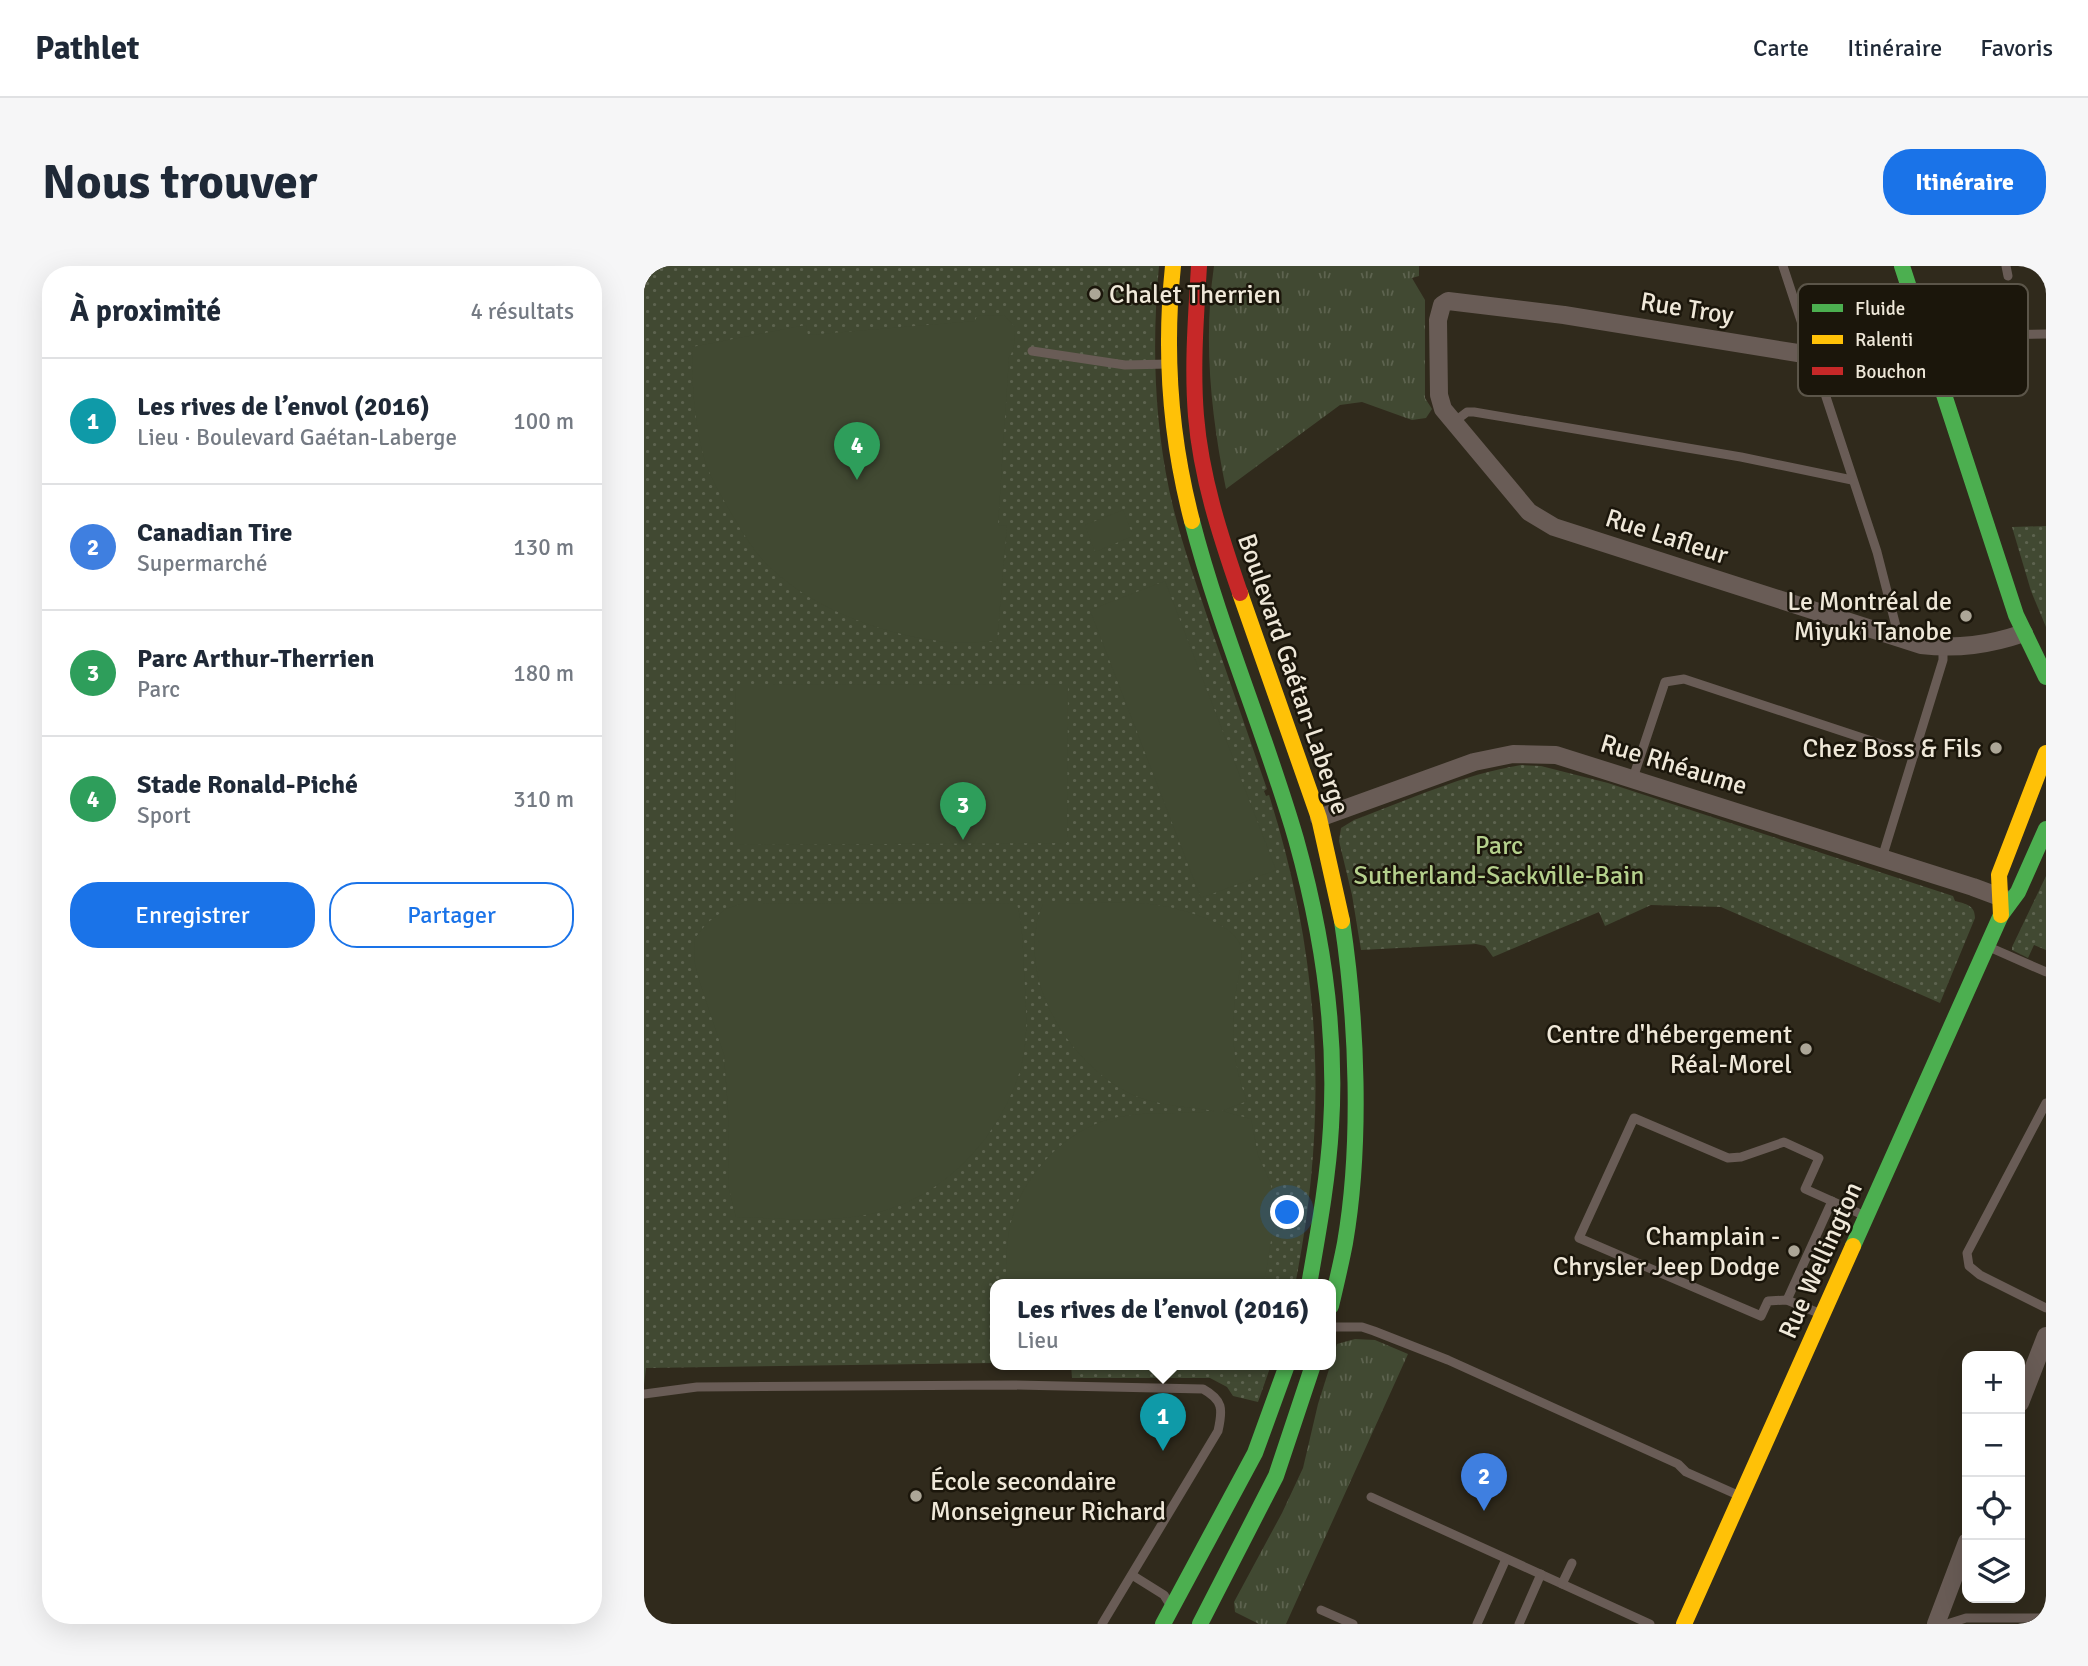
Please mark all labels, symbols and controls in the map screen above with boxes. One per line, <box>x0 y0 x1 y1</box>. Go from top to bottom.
text: Pathlet <box>35 28 139 69</box>
text: Carte <box>1753 33 1809 63</box>
text: Itinéraire <box>1847 33 1942 63</box>
text: Favoris <box>1980 33 2053 63</box>
button: Itinéraire <box>1883 149 2046 215</box>
text: Nous trouver <box>42 152 317 212</box>
place label: Chalet Therrien <box>1109 279 1281 311</box>
legend <box>1798 284 2028 396</box>
marker: Chalet Therrien <box>1087 286 1103 302</box>
street label: Rue Troy <box>1638 286 1736 332</box>
text: À proximité <box>70 293 221 330</box>
text: 4 résultats <box>470 297 574 326</box>
text: Fluide <box>1855 297 1905 321</box>
text: Ralenti <box>1855 328 1913 352</box>
text: Bouchon <box>1855 360 1926 384</box>
text: Les rives de l’envol (2016) <box>137 391 430 423</box>
text: 1 <box>87 407 99 436</box>
text: 100 m <box>513 407 574 436</box>
pin: 4 <box>834 422 880 480</box>
text: Lieu · Boulevard Gaétan-Laberge <box>137 423 457 452</box>
street label: Rue Lafleur <box>1601 502 1732 572</box>
text: Canadian Tire <box>137 517 292 549</box>
street label: Boulevard Gaétan-Laberge <box>1230 530 1356 819</box>
text: 2 <box>87 533 99 562</box>
text: 130 m <box>513 533 574 562</box>
text: Supermarché <box>137 549 267 578</box>
place label: Le Montréal de Miyuki Tanobe <box>1787 586 1952 648</box>
marker: Le Montréal de Miyuki Tanobe <box>1958 608 1974 624</box>
text: Parc Arthur-Therrien <box>137 643 374 675</box>
text: 3 <box>87 659 99 688</box>
text: 180 m <box>513 659 574 688</box>
text: Parc <box>137 675 180 704</box>
street label: Rue Rhéaume <box>1596 727 1751 802</box>
place label: Chez Boss & Fils <box>1803 733 1982 765</box>
marker: Chez Boss & Fils <box>1988 740 2004 756</box>
text: Stade Ronald-Piché <box>137 769 358 801</box>
pin: 3 <box>940 782 986 840</box>
text: 4 <box>87 785 99 814</box>
text: 310 m <box>513 785 574 814</box>
text: Sport <box>137 801 191 830</box>
park label: Parc Sutherland-Sackville-Bain <box>1354 830 1644 892</box>
button: Enregistrer <box>70 882 315 948</box>
button: Partager <box>329 882 574 948</box>
place label: Centre d'hébergement Réal-Morel <box>1546 1019 1792 1081</box>
marker: Centre d'hébergement Réal-Morel <box>1798 1041 1814 1057</box>
street label: Rue Wellington <box>1772 1177 1870 1344</box>
your location <box>1270 1195 1304 1229</box>
place label: Champlain - Chrysler Jeep Dodge <box>1553 1221 1780 1283</box>
marker: Champlain - Chrysler Jeep Dodge <box>1786 1243 1802 1259</box>
popup <box>990 1279 1336 1370</box>
text: Les rives de l’envol (2016) <box>1017 1294 1309 1326</box>
text: Lieu <box>1017 1326 1059 1355</box>
map controls <box>1962 1351 2025 1603</box>
button: + <box>1962 1351 2025 1414</box>
pin: 1 <box>1140 1393 1186 1451</box>
button: − <box>1962 1414 2025 1477</box>
pin: 2 <box>1461 1453 1507 1511</box>
place label: École secondaire Monseigneur Richard <box>930 1466 1166 1528</box>
button: locate <box>1962 1477 2025 1540</box>
marker: École secondaire Monseigneur Richard <box>908 1488 924 1504</box>
button: layers <box>1962 1540 2025 1603</box>

